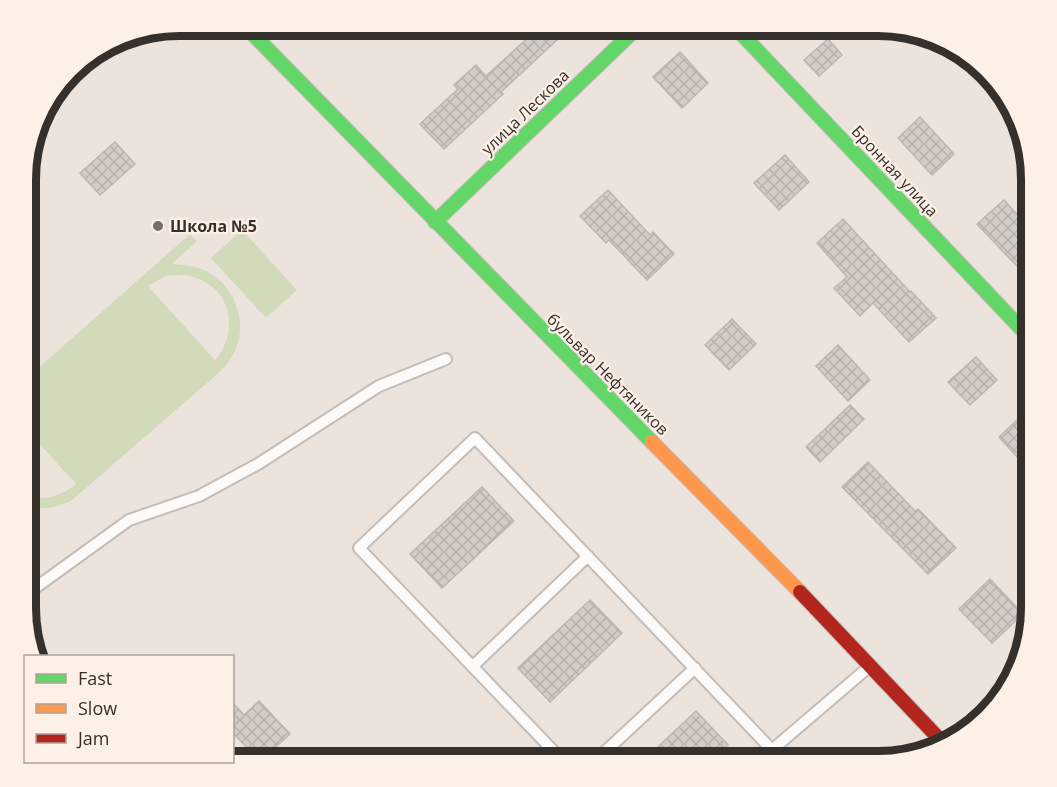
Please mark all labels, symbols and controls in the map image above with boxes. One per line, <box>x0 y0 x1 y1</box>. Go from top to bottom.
street label: улица Лескова <box>476 64 574 160</box>
street label: Бронная улица <box>847 120 943 222</box>
place label: Школа №5 <box>170 215 257 237</box>
marker: Школа №5 <box>151 219 165 233</box>
street label: бульвар Нефтяников <box>542 308 674 440</box>
legend <box>24 655 234 763</box>
text: Fast <box>78 666 112 690</box>
text: Slow <box>78 696 117 720</box>
text: Jam <box>76 726 110 750</box>

